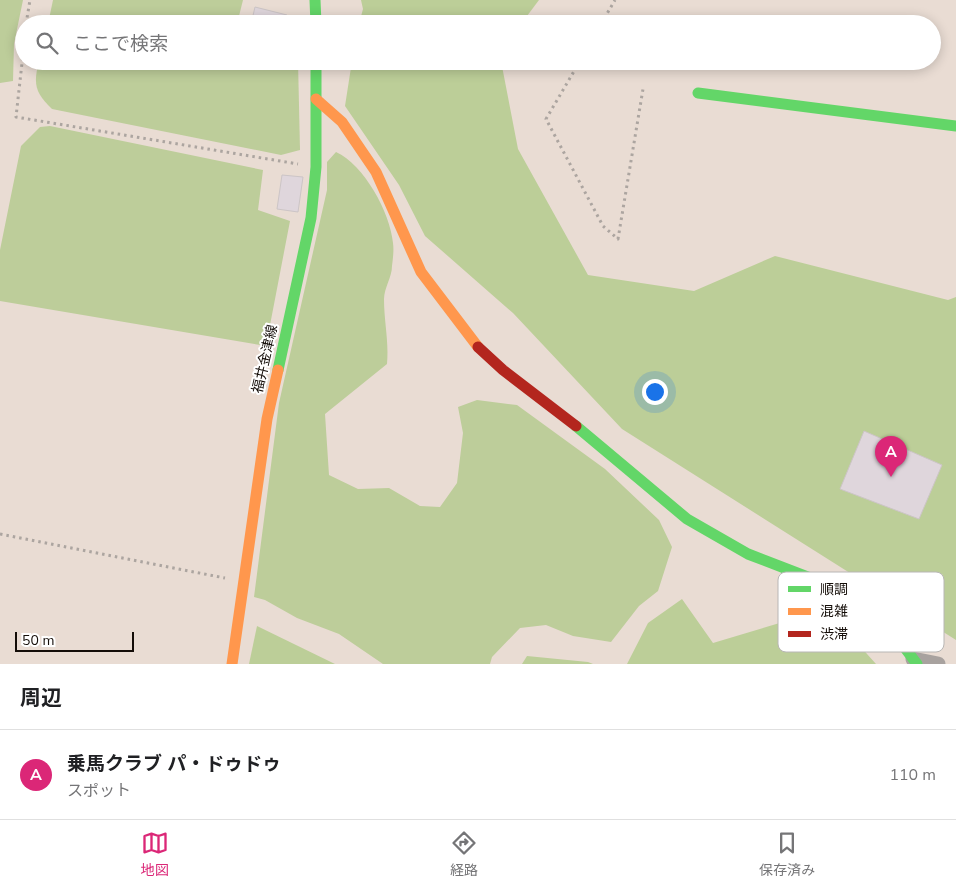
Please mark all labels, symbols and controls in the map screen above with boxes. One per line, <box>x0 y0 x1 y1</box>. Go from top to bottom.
search box <box>15 15 941 70</box>
icon: search <box>33 29 61 57</box>
text: ここで検索 <box>73 31 168 57</box>
street label: 福井金津線 <box>248 323 282 395</box>
your location <box>642 379 668 405</box>
pin: A <box>875 436 907 477</box>
legend <box>778 572 944 652</box>
text: 順調 <box>820 580 848 599</box>
text: 混雑 <box>820 602 848 621</box>
text: 渋滞 <box>820 625 848 644</box>
scale bar <box>15 629 134 652</box>
text: 50 m <box>22 631 54 650</box>
text: 周辺 <box>20 684 62 712</box>
text: 乗馬クラブ パ・ドゥドゥ <box>67 751 281 777</box>
text: A <box>30 764 42 786</box>
text: 110 m <box>889 764 936 786</box>
text: スポット <box>67 780 131 802</box>
tab: 地図 <box>141 829 169 880</box>
tab: 経路 <box>450 829 478 880</box>
tab: 保存済み <box>759 829 815 880</box>

